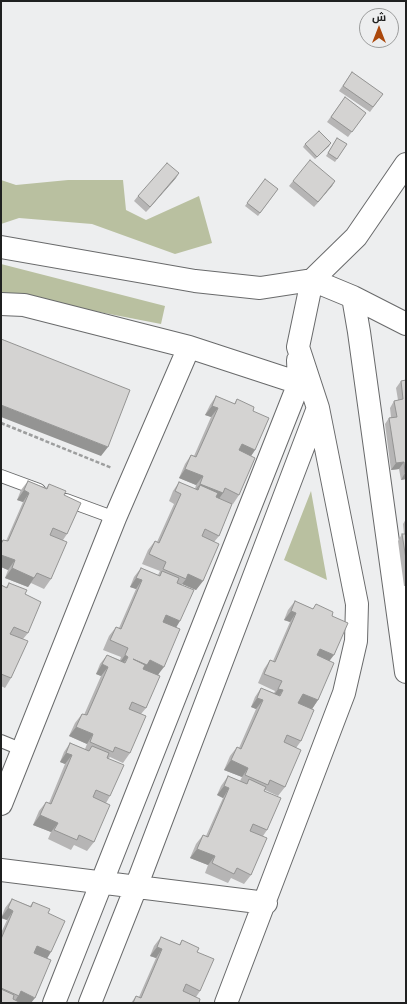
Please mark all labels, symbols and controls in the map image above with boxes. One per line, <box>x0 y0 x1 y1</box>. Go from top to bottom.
north arrow <box>359 8 399 48</box>
text: ش <box>372 10 386 24</box>

